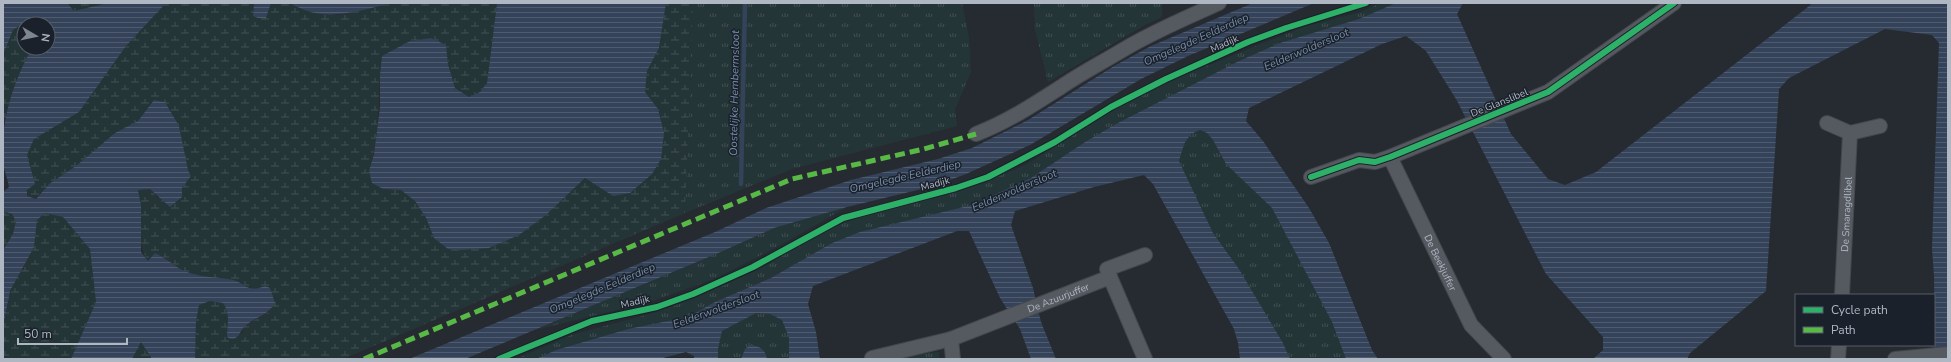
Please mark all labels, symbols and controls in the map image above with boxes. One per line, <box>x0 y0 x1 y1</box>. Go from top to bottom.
water label: Omgelegde Eelderdiep <box>1141 10 1251 69</box>
north arrow <box>16 16 56 56</box>
water label: Eelderwoldersloot <box>1261 24 1352 74</box>
water label: Oostelijke Hembermsloot <box>726 29 743 156</box>
street label: Madijk <box>1208 31 1242 56</box>
text: N <box>37 32 53 43</box>
street label: De Glanslibel <box>1469 85 1530 121</box>
water label: Omgelegde Eelderdiep <box>848 156 962 197</box>
water label: Eelderwoldersloot <box>969 165 1060 215</box>
street label: Madijk <box>919 173 952 195</box>
street label: De Smaragdlibel <box>1838 176 1856 252</box>
street label: De Beekjuffer <box>1420 232 1460 294</box>
water label: Omgelegde Eelderdiep <box>547 259 657 318</box>
street label: De Azuurjuffer <box>1025 280 1092 317</box>
water label: Eelderwoldersloot <box>671 286 763 332</box>
street label: Madijk <box>619 292 652 312</box>
legend <box>1795 294 1935 346</box>
text: Cycle path <box>1831 302 1888 318</box>
scale bar <box>18 320 127 346</box>
text: Path <box>1831 322 1856 338</box>
text: 50 m <box>24 326 52 342</box>

